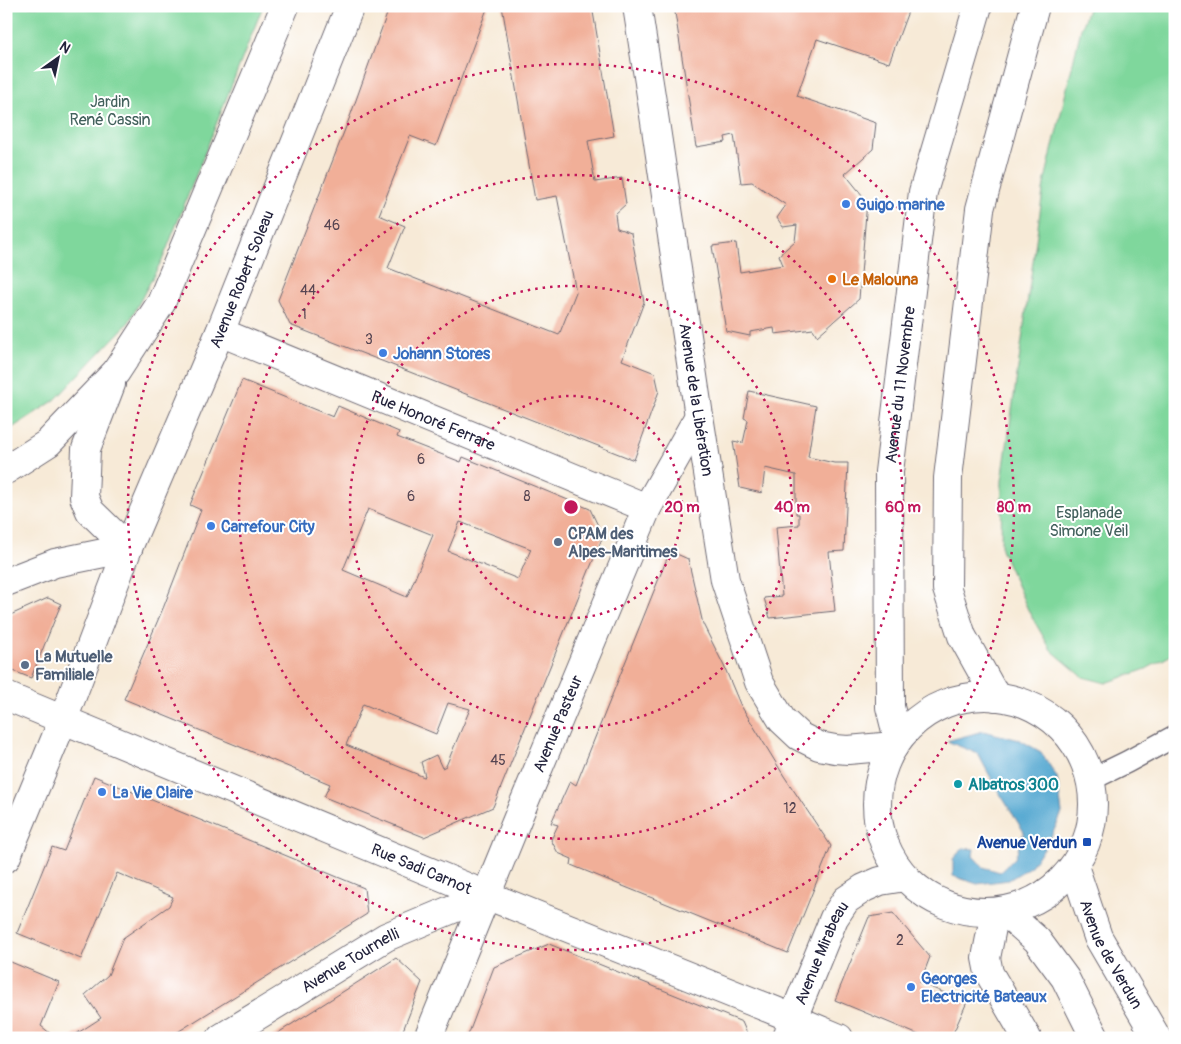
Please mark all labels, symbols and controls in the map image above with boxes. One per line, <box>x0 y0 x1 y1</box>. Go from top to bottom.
north arrow <box>32 32 82 82</box>
text: N <box>56 38 73 57</box>
park label: Jardin René Cassin <box>69 92 151 130</box>
place label: Guigo marine <box>856 195 946 215</box>
marker: Guigo marine <box>840 198 852 210</box>
street label: Avenue Robert Soleau <box>205 207 279 351</box>
house number: 46 <box>324 217 340 234</box>
place label: Le Malouna <box>842 270 919 290</box>
marker: Le Malouna <box>826 273 838 285</box>
house number: 44 <box>300 282 316 299</box>
street label: Avenue du 11 Novembre <box>881 305 920 464</box>
house number: 1 <box>301 306 307 323</box>
street label: Avenue de la Libération <box>674 322 717 478</box>
house number: 3 <box>365 331 373 348</box>
place label: Johann Stores <box>393 344 491 364</box>
marker: Johann Stores <box>377 347 389 359</box>
street label: Rue Honoré Ferrare <box>368 387 498 455</box>
house number: 6 <box>417 451 425 468</box>
house number: 6 <box>407 488 415 505</box>
house number: 8 <box>523 488 531 505</box>
centre of rings <box>562 498 580 516</box>
text: 20 m <box>664 498 700 517</box>
text: 40 m <box>774 498 810 517</box>
text: 60 m <box>885 498 921 517</box>
text: 80 m <box>997 498 1031 517</box>
park label: Esplanade Simone Veil <box>1050 503 1128 541</box>
place label: Carrefour City <box>221 517 315 537</box>
marker: Carrefour City <box>205 520 217 532</box>
place label: CPAM des Alpes-Maritimes <box>568 524 678 562</box>
marker: CPAM des Alpes-Maritimes <box>552 536 564 548</box>
place label: La Mutuelle Familiale <box>35 647 114 685</box>
marker: La Mutuelle Familiale <box>19 659 31 671</box>
street label: Avenue Pasteur <box>529 672 587 776</box>
house number: 45 <box>490 752 506 769</box>
place label: Albatros 300 <box>968 775 1059 795</box>
marker: Albatros 300 <box>952 778 964 790</box>
place label: La Vie Claire <box>112 783 194 803</box>
marker: La Vie Claire <box>96 786 108 798</box>
house number: 12 <box>783 800 797 817</box>
place label: Avenue Verdun <box>977 833 1077 853</box>
marker: Avenue Verdun <box>1081 836 1093 848</box>
street label: Rue Sadi Carnot <box>368 840 475 899</box>
street label: Avenue Mirabeau <box>791 897 853 1008</box>
street label: Avenue de Verdun <box>1075 897 1147 1013</box>
street label: Avenue Tournelli <box>298 924 402 997</box>
house number: 2 <box>896 932 904 949</box>
place label: Georges Electricité Bateaux <box>921 969 1047 1007</box>
marker: Georges Electricité Bateaux <box>905 981 917 993</box>

